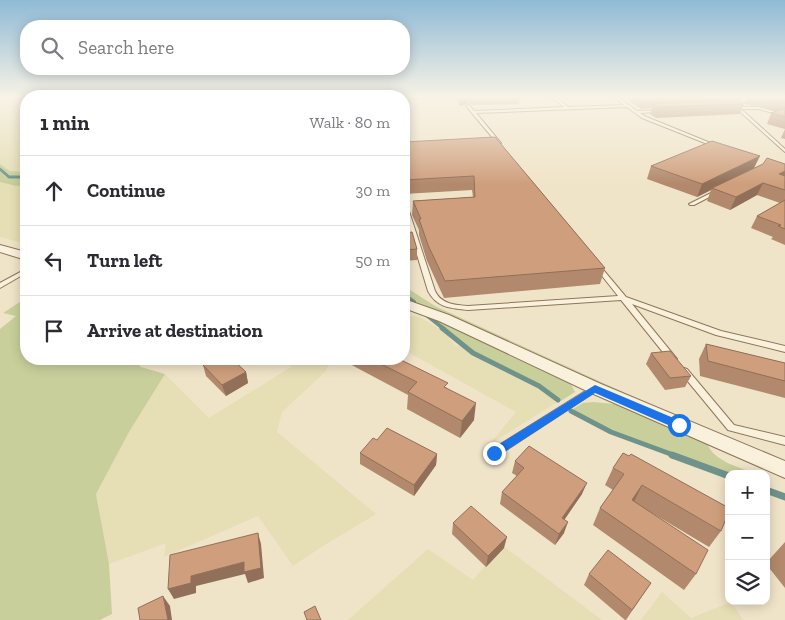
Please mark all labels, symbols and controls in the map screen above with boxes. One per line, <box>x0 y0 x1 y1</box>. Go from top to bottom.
search box <box>20 20 410 75</box>
icon: search <box>38 34 66 62</box>
text: Search here <box>78 36 174 59</box>
text: 1 min <box>40 110 90 135</box>
text: Walk · 80 m <box>309 113 390 132</box>
icon: ahead <box>40 177 68 205</box>
text: Continue <box>87 179 165 202</box>
text: 30 m <box>356 181 390 200</box>
icon: left <box>40 247 68 275</box>
text: Turn left <box>87 249 162 272</box>
text: 50 m <box>355 251 390 270</box>
icon: arrive <box>40 317 68 345</box>
text: Arrive at destination <box>87 319 263 342</box>
route start <box>668 414 691 437</box>
route end <box>483 442 506 465</box>
map controls <box>725 470 770 605</box>
button: + <box>725 470 770 515</box>
button: − <box>725 515 770 560</box>
button: layers <box>725 560 770 605</box>

